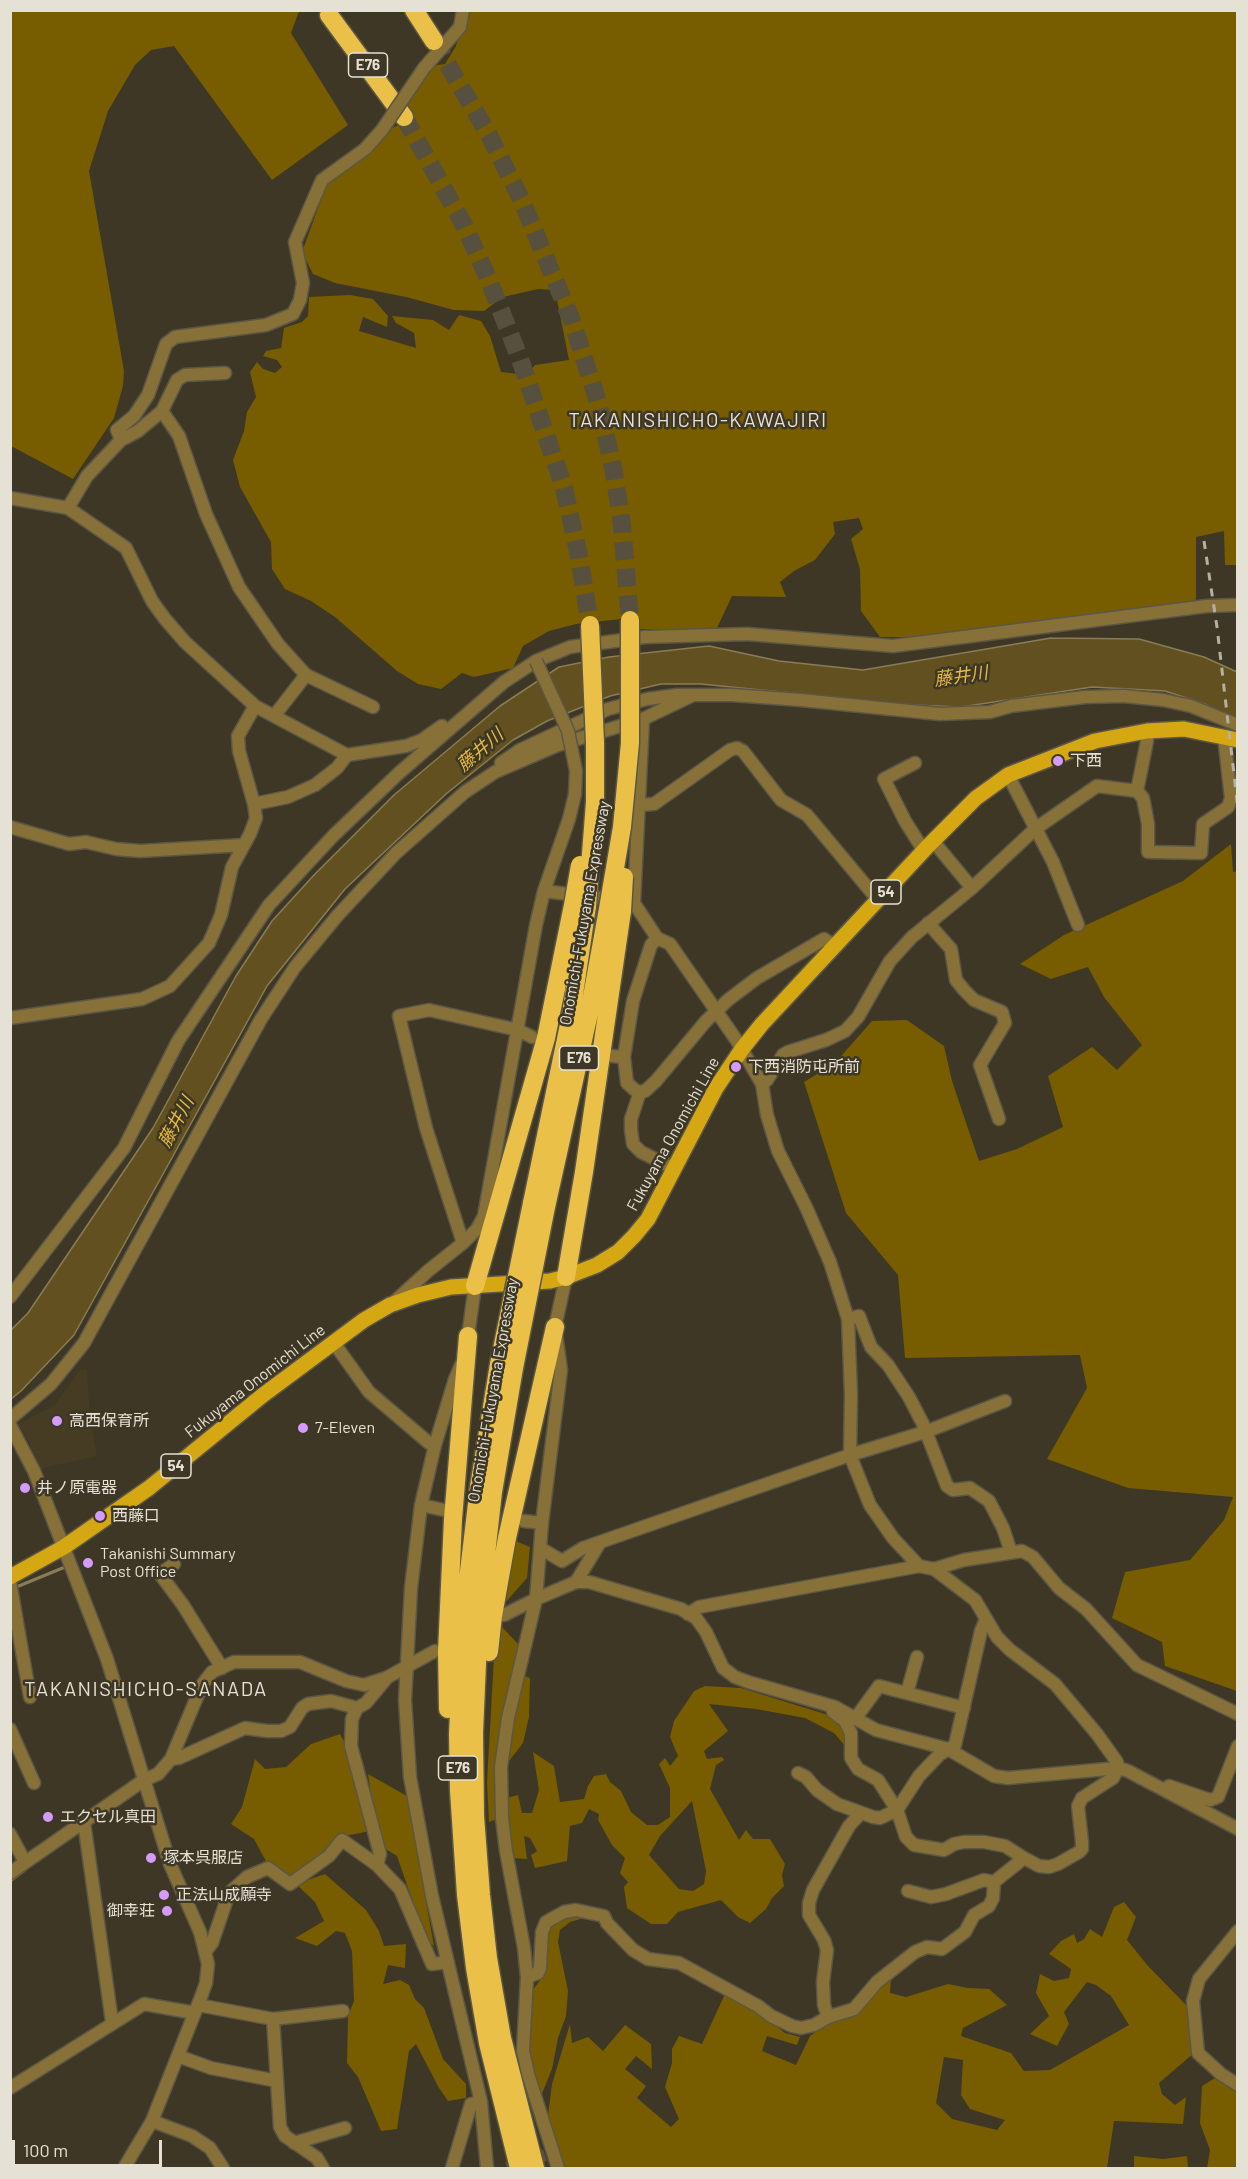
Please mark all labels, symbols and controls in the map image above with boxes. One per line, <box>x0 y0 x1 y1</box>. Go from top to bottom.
road number: E76 <box>348 53 388 77</box>
district label: TAKANISHICHO-KAWAJIRI <box>568 408 828 432</box>
water label: 藤井川 <box>933 662 989 690</box>
water label: 藤井川 <box>453 724 507 776</box>
place label: 下西 <box>1070 751 1102 771</box>
marker: 下西 <box>1051 754 1065 768</box>
street label: Onomichi-Fukuyama Expressway <box>556 799 614 1027</box>
road number: 54 <box>871 880 901 904</box>
road number: E76 <box>560 1046 598 1070</box>
street label: Fukuyama Onomichi Line <box>623 1054 723 1214</box>
place label: 下西消防屯所前 <box>748 1057 860 1077</box>
marker: 下西消防屯所前 <box>729 1060 743 1074</box>
water label: 藤井川 <box>154 1093 198 1151</box>
street label: Onomichi-Fukuyama Expressway <box>464 1276 522 1504</box>
street label: Fukuyama Onomichi Line <box>181 1320 329 1442</box>
place label: 高西保育所 <box>69 1411 149 1431</box>
marker: 高西保育所 <box>50 1414 64 1428</box>
place label: 7-Eleven <box>315 1418 375 1438</box>
marker: 7-Eleven <box>296 1421 310 1435</box>
road number: 54 <box>161 1454 191 1478</box>
place label: 井ノ原電器 <box>37 1478 117 1498</box>
marker: 井ノ原電器 <box>18 1481 32 1495</box>
place label: 西藤口 <box>112 1506 160 1526</box>
marker: 西藤口 <box>93 1509 107 1523</box>
place label: Takanishi Summary Post Office <box>100 1544 236 1582</box>
marker: Takanishi Summary Post Office <box>81 1556 95 1570</box>
district label: TAKANISHICHO-SANADA <box>24 1677 268 1701</box>
road number: E76 <box>438 1756 478 1780</box>
place label: エクセル真田 <box>60 1807 156 1827</box>
marker: エクセル真田 <box>41 1810 55 1824</box>
place label: 塚本呉服店 <box>163 1848 243 1868</box>
marker: 塚本呉服店 <box>144 1851 158 1865</box>
place label: 正法山成願寺 <box>176 1885 272 1905</box>
marker: 正法山成願寺 <box>157 1888 171 1902</box>
place label: 御幸荘 <box>107 1901 155 1921</box>
marker: 御幸荘 <box>160 1904 174 1918</box>
scale bar <box>15 2128 165 2166</box>
text: 100 m <box>23 2139 68 2161</box>

